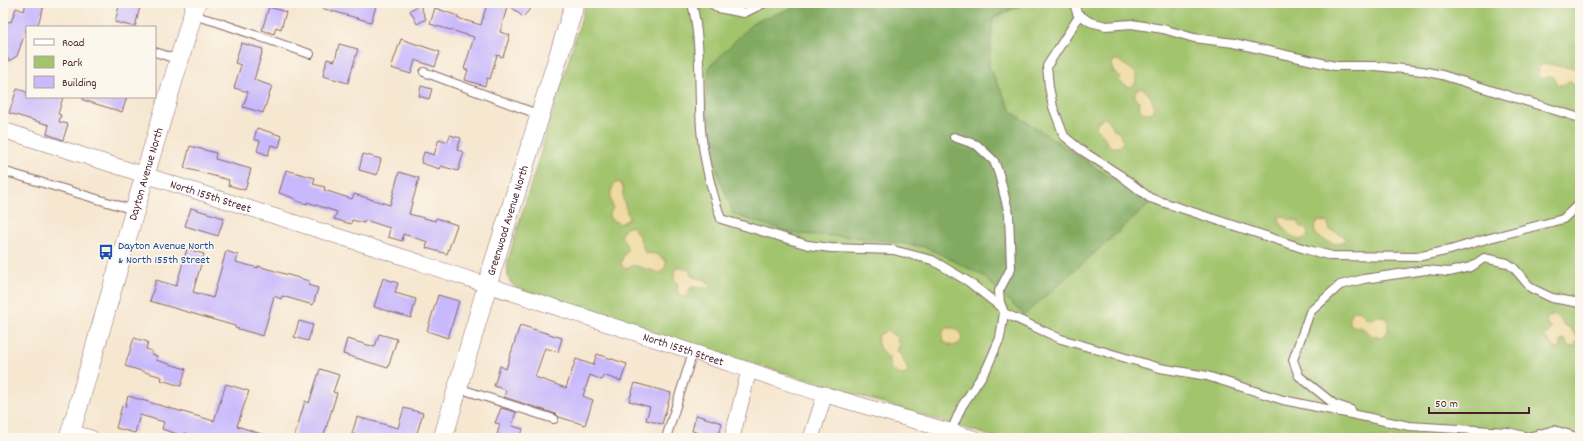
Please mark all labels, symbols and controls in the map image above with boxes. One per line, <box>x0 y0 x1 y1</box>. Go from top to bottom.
legend <box>26 26 156 98</box>
text: Road <box>62 35 84 52</box>
text: Park <box>62 55 83 72</box>
text: Building <box>62 75 97 92</box>
street label: Dayton Avenue North <box>125 126 169 223</box>
street label: Greenwood Avenue North <box>484 163 534 278</box>
street label: North 155th Street <box>168 177 254 218</box>
place label: Dayton Avenue North & North 155th Street <box>118 238 214 269</box>
bus stop icon: Dayton Avenue North & North 155th Street <box>97 243 115 261</box>
street label: North 155th Street <box>640 329 726 372</box>
scale bar <box>1429 389 1529 415</box>
text: 50 m <box>1435 396 1458 413</box>

